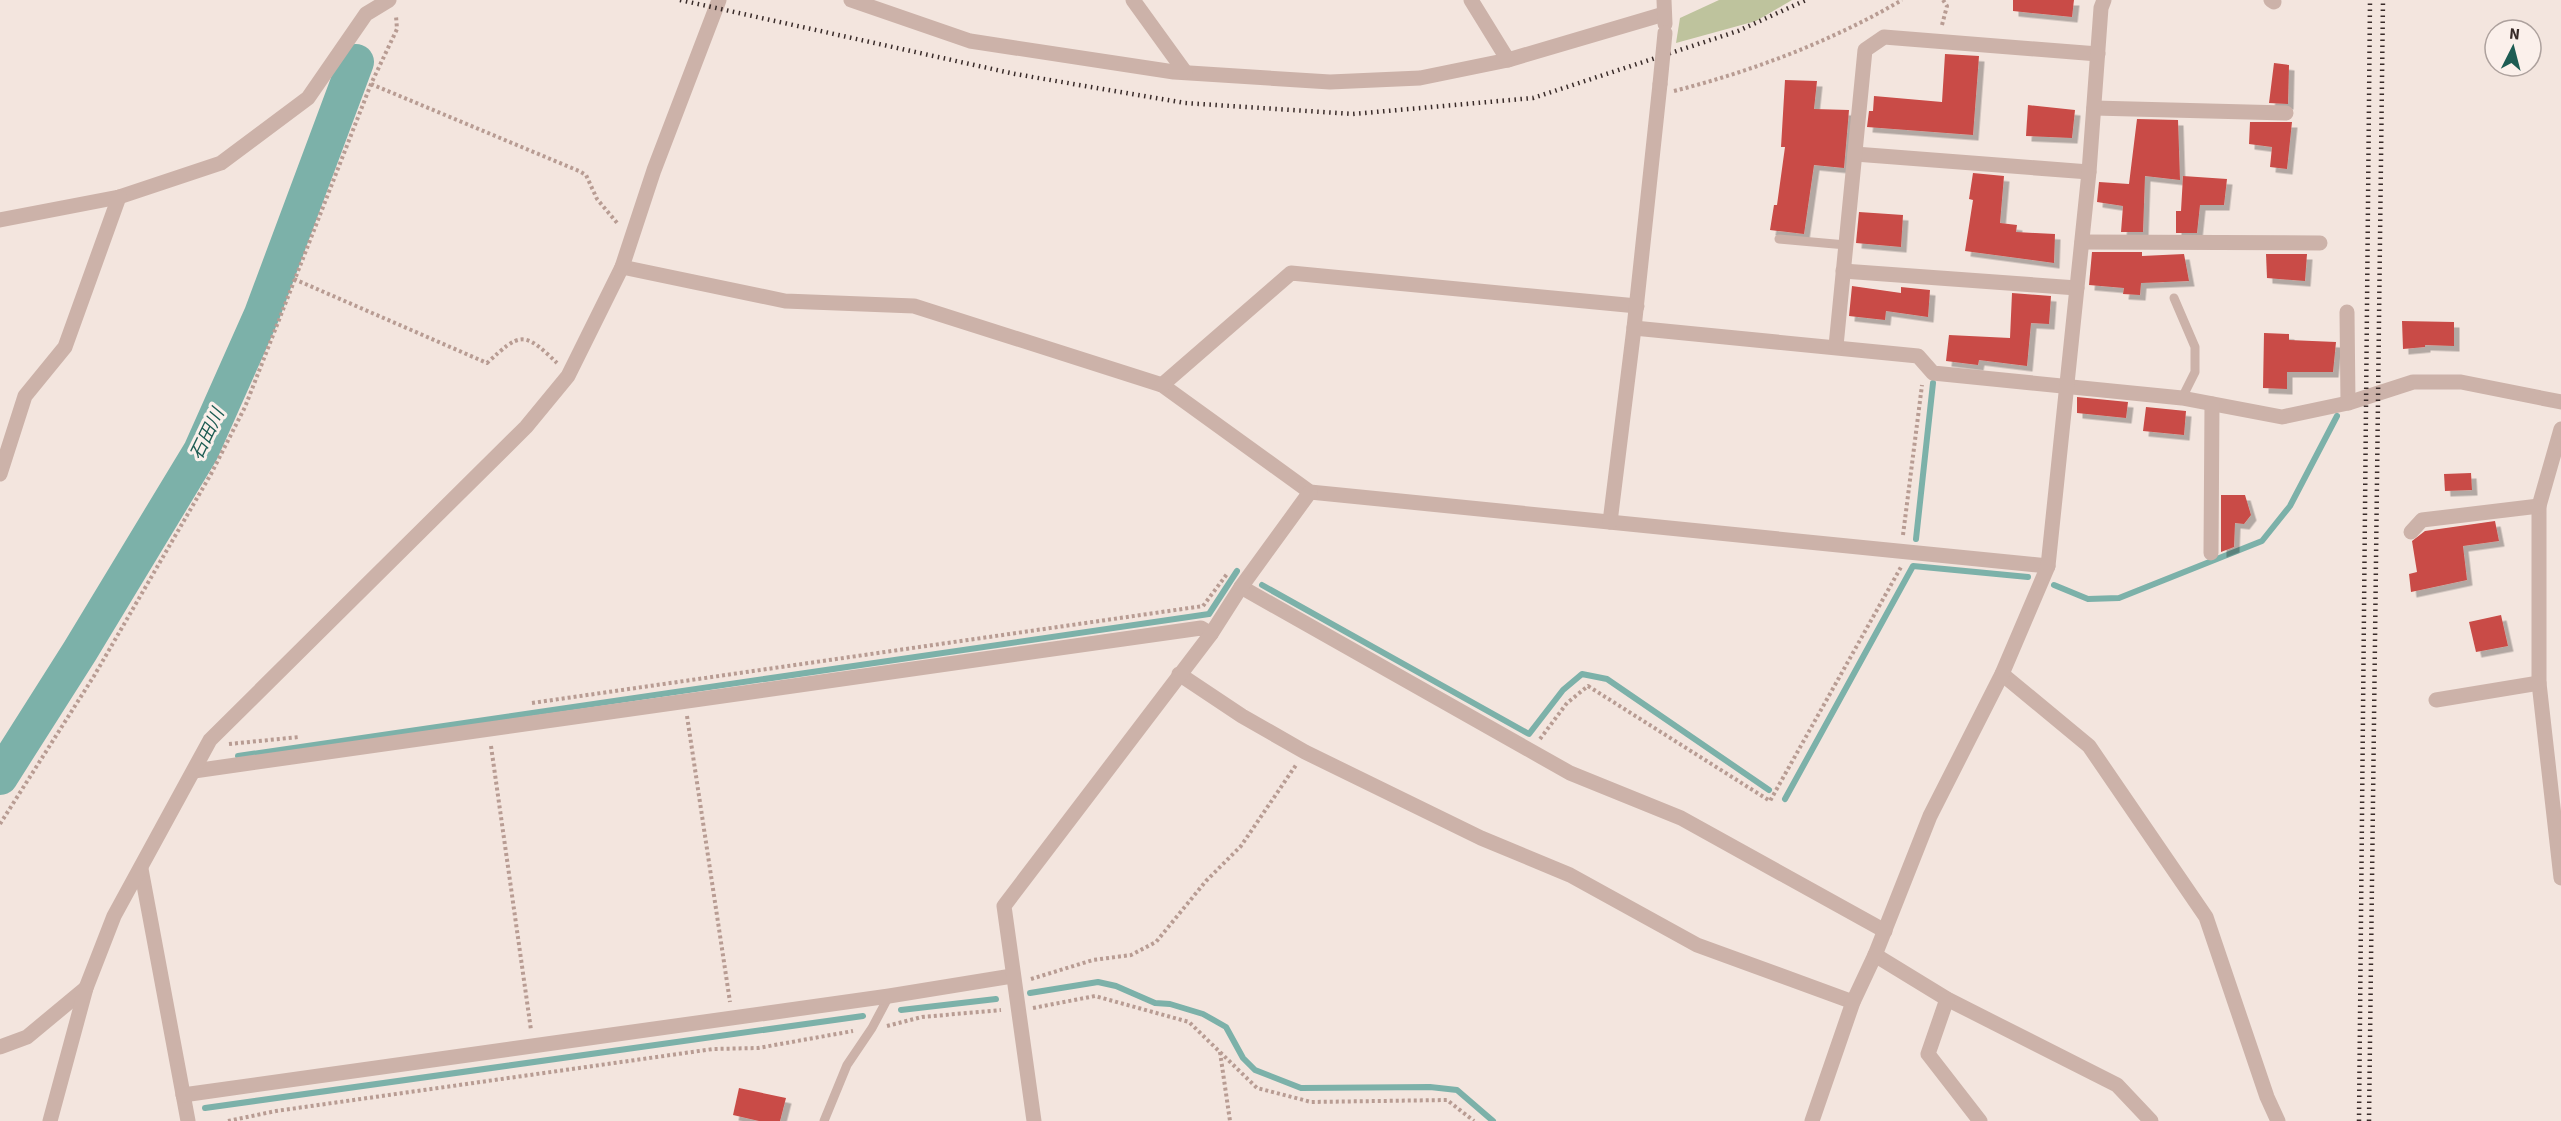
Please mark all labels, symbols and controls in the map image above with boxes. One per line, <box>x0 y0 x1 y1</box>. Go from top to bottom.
north arrow <box>2483 18 2543 78</box>
text: N <box>2508 23 2521 46</box>
water label: 石田川 <box>184 403 231 464</box>

